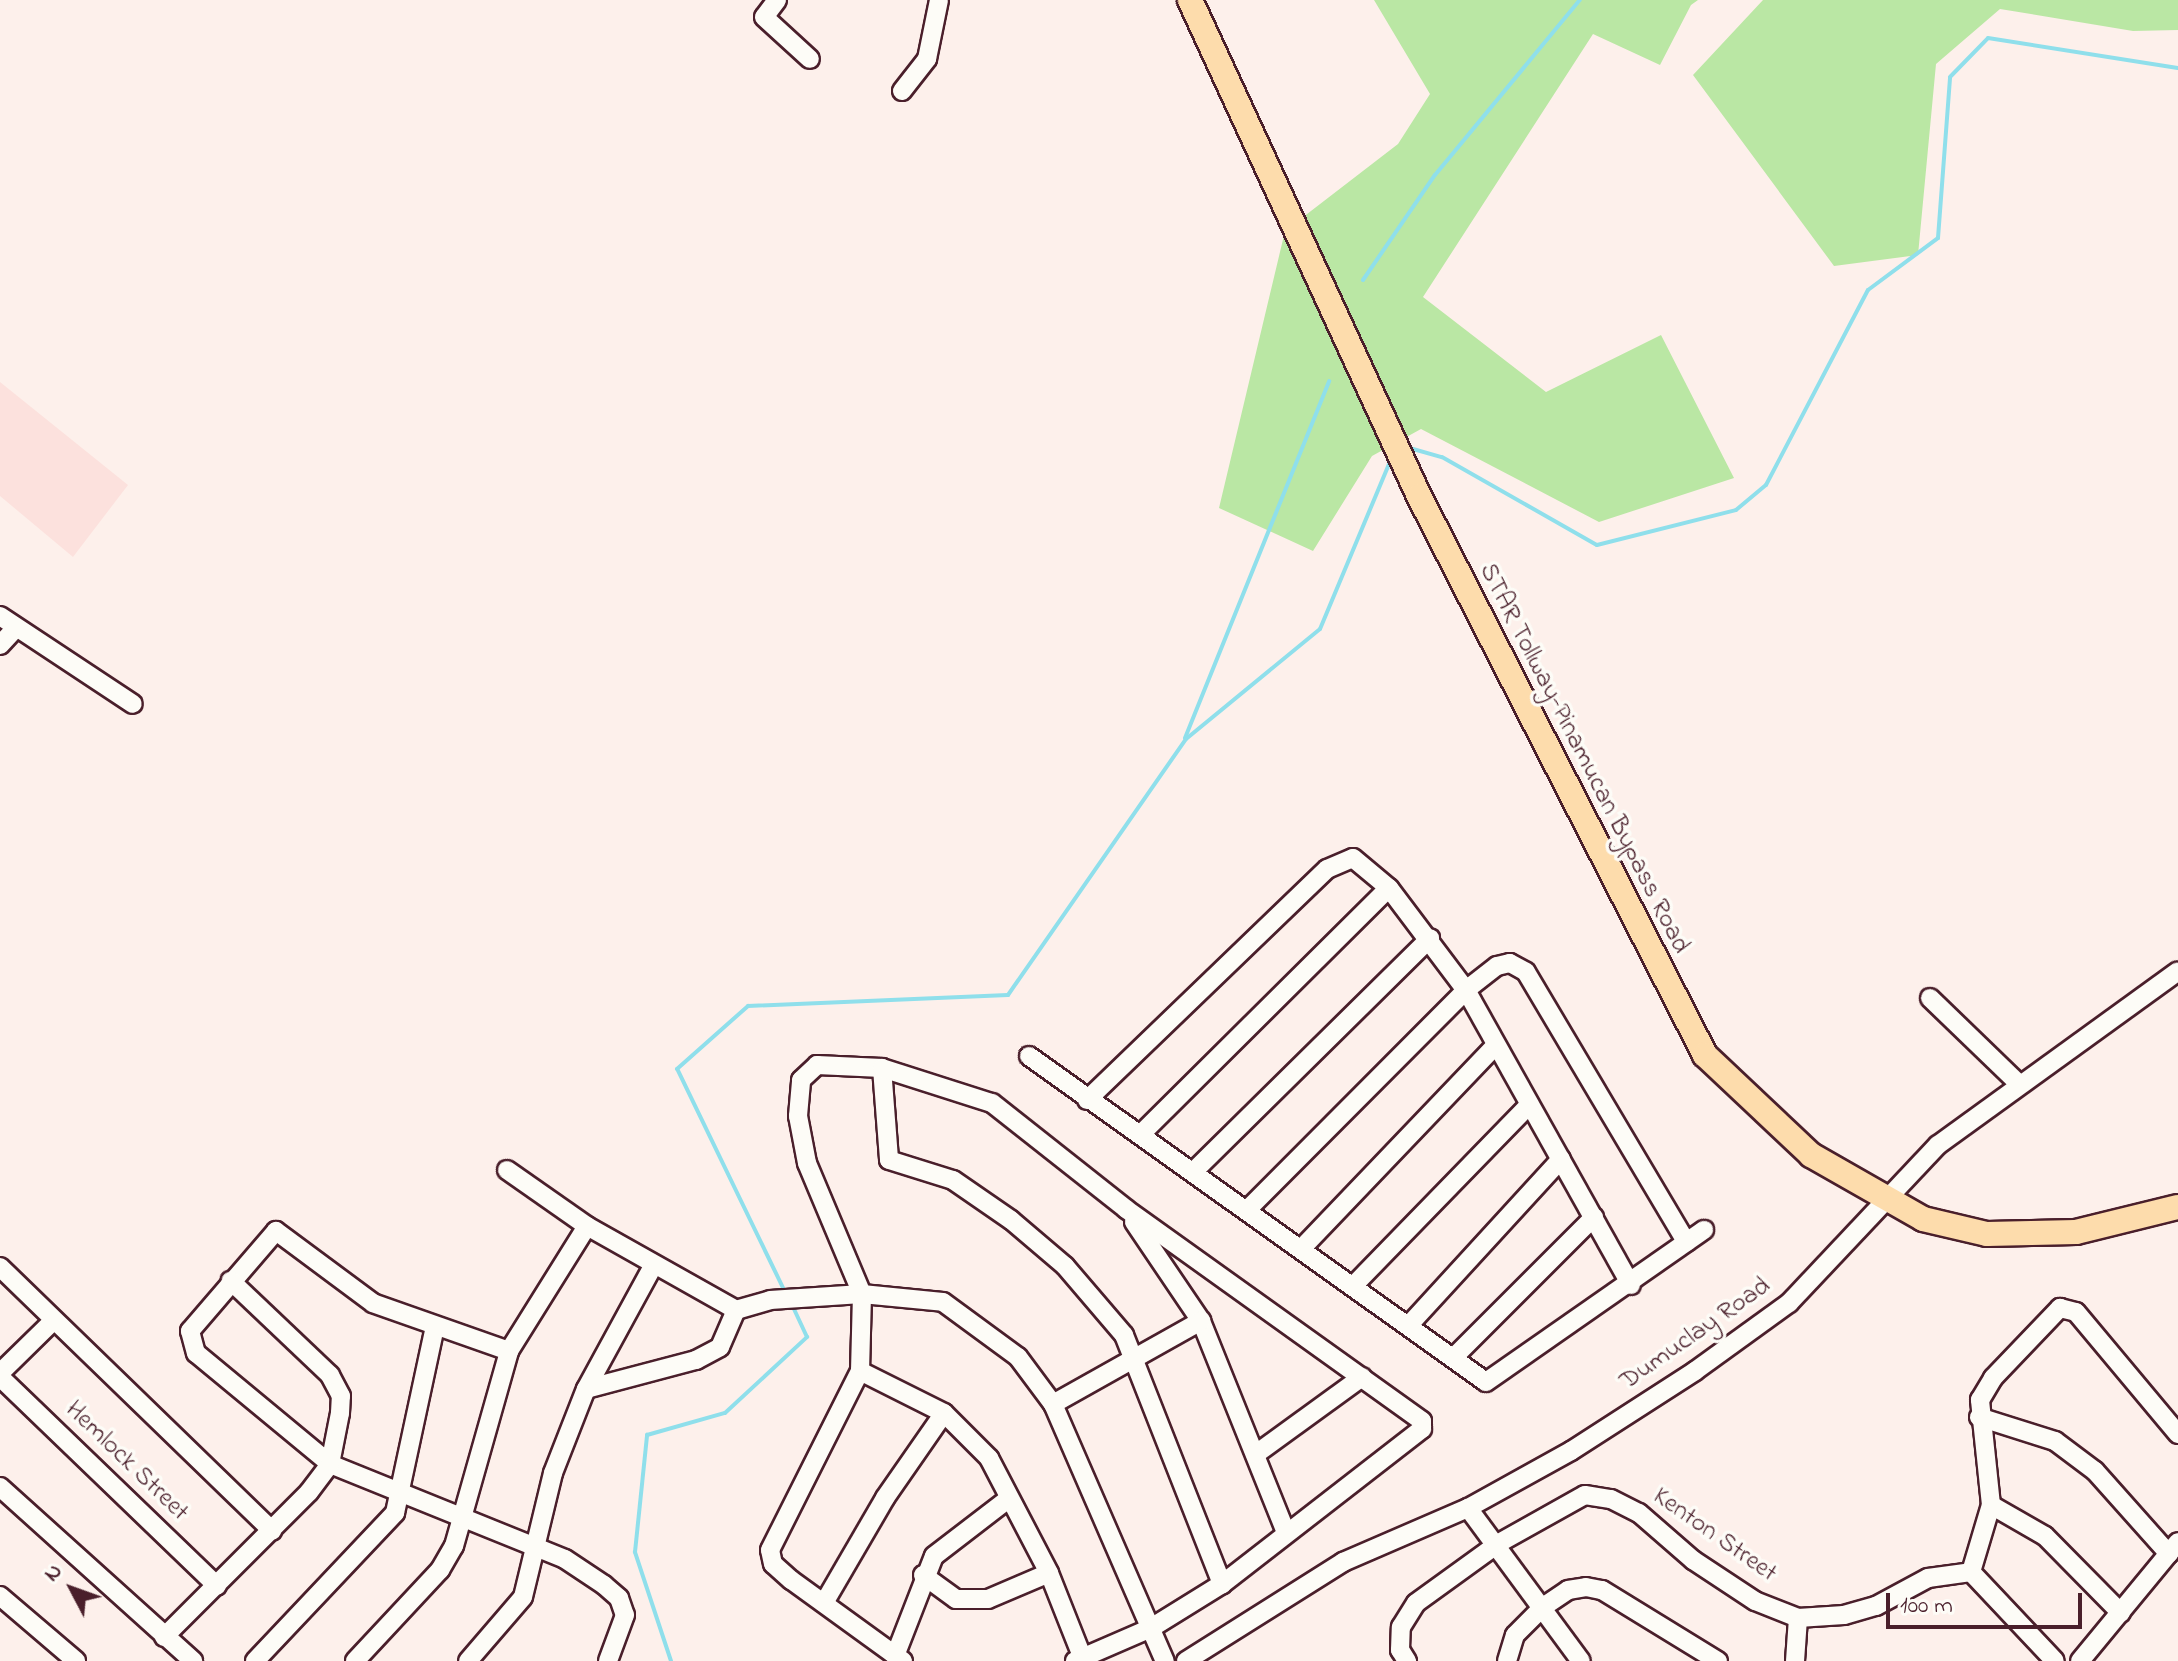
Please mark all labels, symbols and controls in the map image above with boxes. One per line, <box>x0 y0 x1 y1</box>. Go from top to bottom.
street label: STAR Tollway-Pinamucan Bypass Road <box>1471 559 1695 959</box>
street label: Dumuclay Road <box>1615 1272 1777 1398</box>
street label: Hemlock Street <box>58 1395 194 1529</box>
street label: Kenton Street <box>1646 1482 1782 1590</box>
north arrow <box>32 1549 112 1629</box>
text: N <box>37 1557 71 1589</box>
scale bar <box>1890 1577 2086 1627</box>
text: 100 m <box>1900 1589 1953 1624</box>

